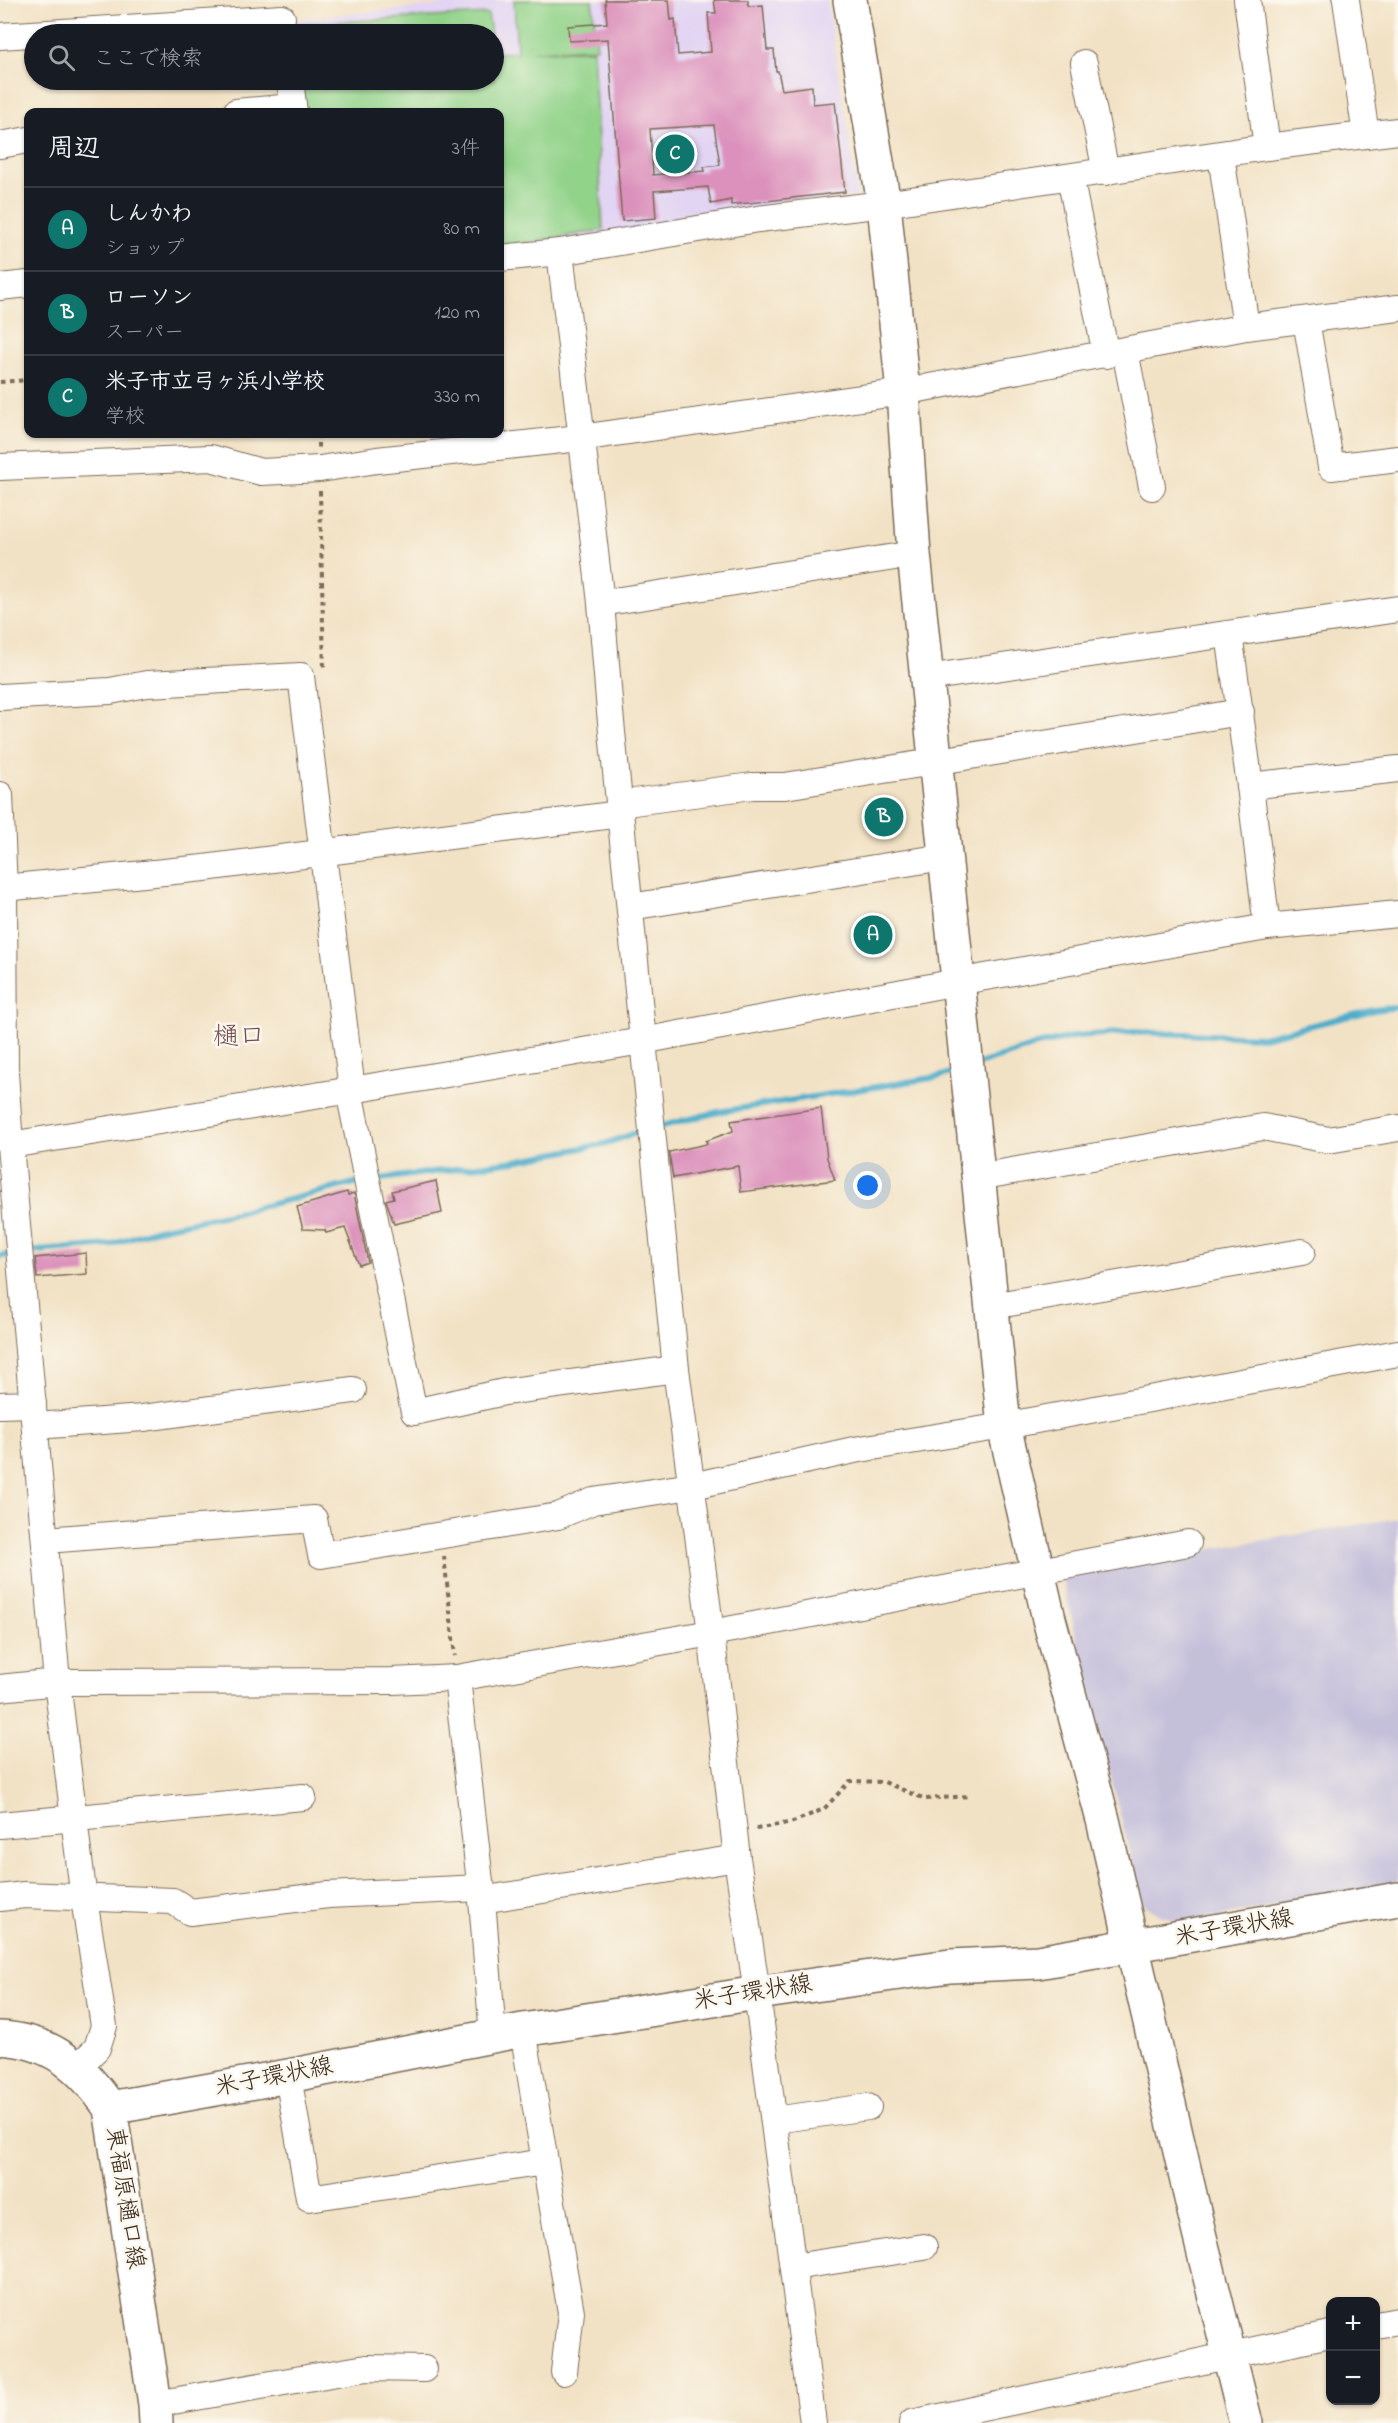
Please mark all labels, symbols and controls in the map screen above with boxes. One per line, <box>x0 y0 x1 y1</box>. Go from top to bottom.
search box <box>24 24 504 90</box>
icon: search <box>45 41 78 74</box>
text: ここで検索 <box>93 44 203 76</box>
text: 周辺 <box>48 131 100 169</box>
pin: C <box>656 132 694 176</box>
text: 3件 <box>452 135 480 164</box>
text: しんかわ <box>105 199 193 231</box>
text: A <box>61 215 74 244</box>
text: 80 m <box>443 215 480 244</box>
text: ショップ <box>105 235 184 264</box>
text: ローソン <box>105 283 193 315</box>
text: B <box>61 299 74 328</box>
text: 120 m <box>435 299 480 328</box>
text: スーパー <box>105 319 184 348</box>
text: 米子市立弓ヶ浜小学校 <box>105 367 325 399</box>
text: C <box>62 383 73 412</box>
text: 330 m <box>434 383 480 412</box>
text: 学校 <box>105 403 145 432</box>
pin: B <box>864 794 904 840</box>
pin: A <box>854 912 892 958</box>
district label: 樋口 <box>213 1019 265 1057</box>
your location <box>853 1171 882 1200</box>
street label: 米子環状線 <box>1172 1901 1296 1957</box>
street label: 米子環状線 <box>691 1967 815 2021</box>
street label: 米子環状線 <box>212 2049 336 2107</box>
street label: 東福原樋口線 <box>95 2124 153 2272</box>
map controls <box>1326 2297 1380 2405</box>
button: + <box>1326 2297 1380 2351</box>
button: − <box>1326 2351 1380 2405</box>

